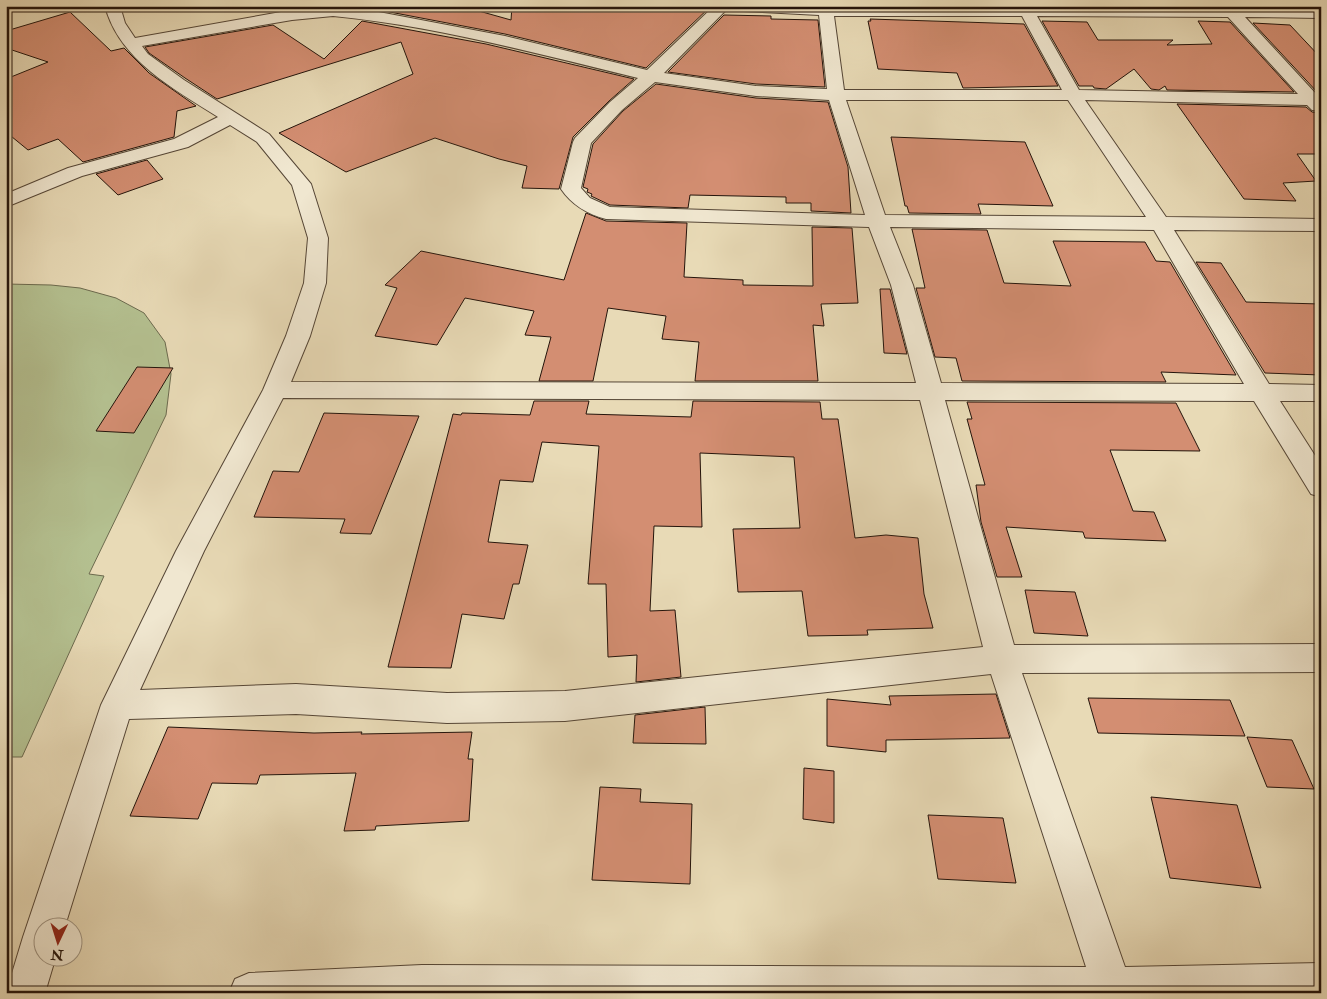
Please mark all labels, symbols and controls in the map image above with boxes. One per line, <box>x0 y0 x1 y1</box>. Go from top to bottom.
north arrow <box>32 916 82 966</box>
text: N <box>50 946 65 963</box>

